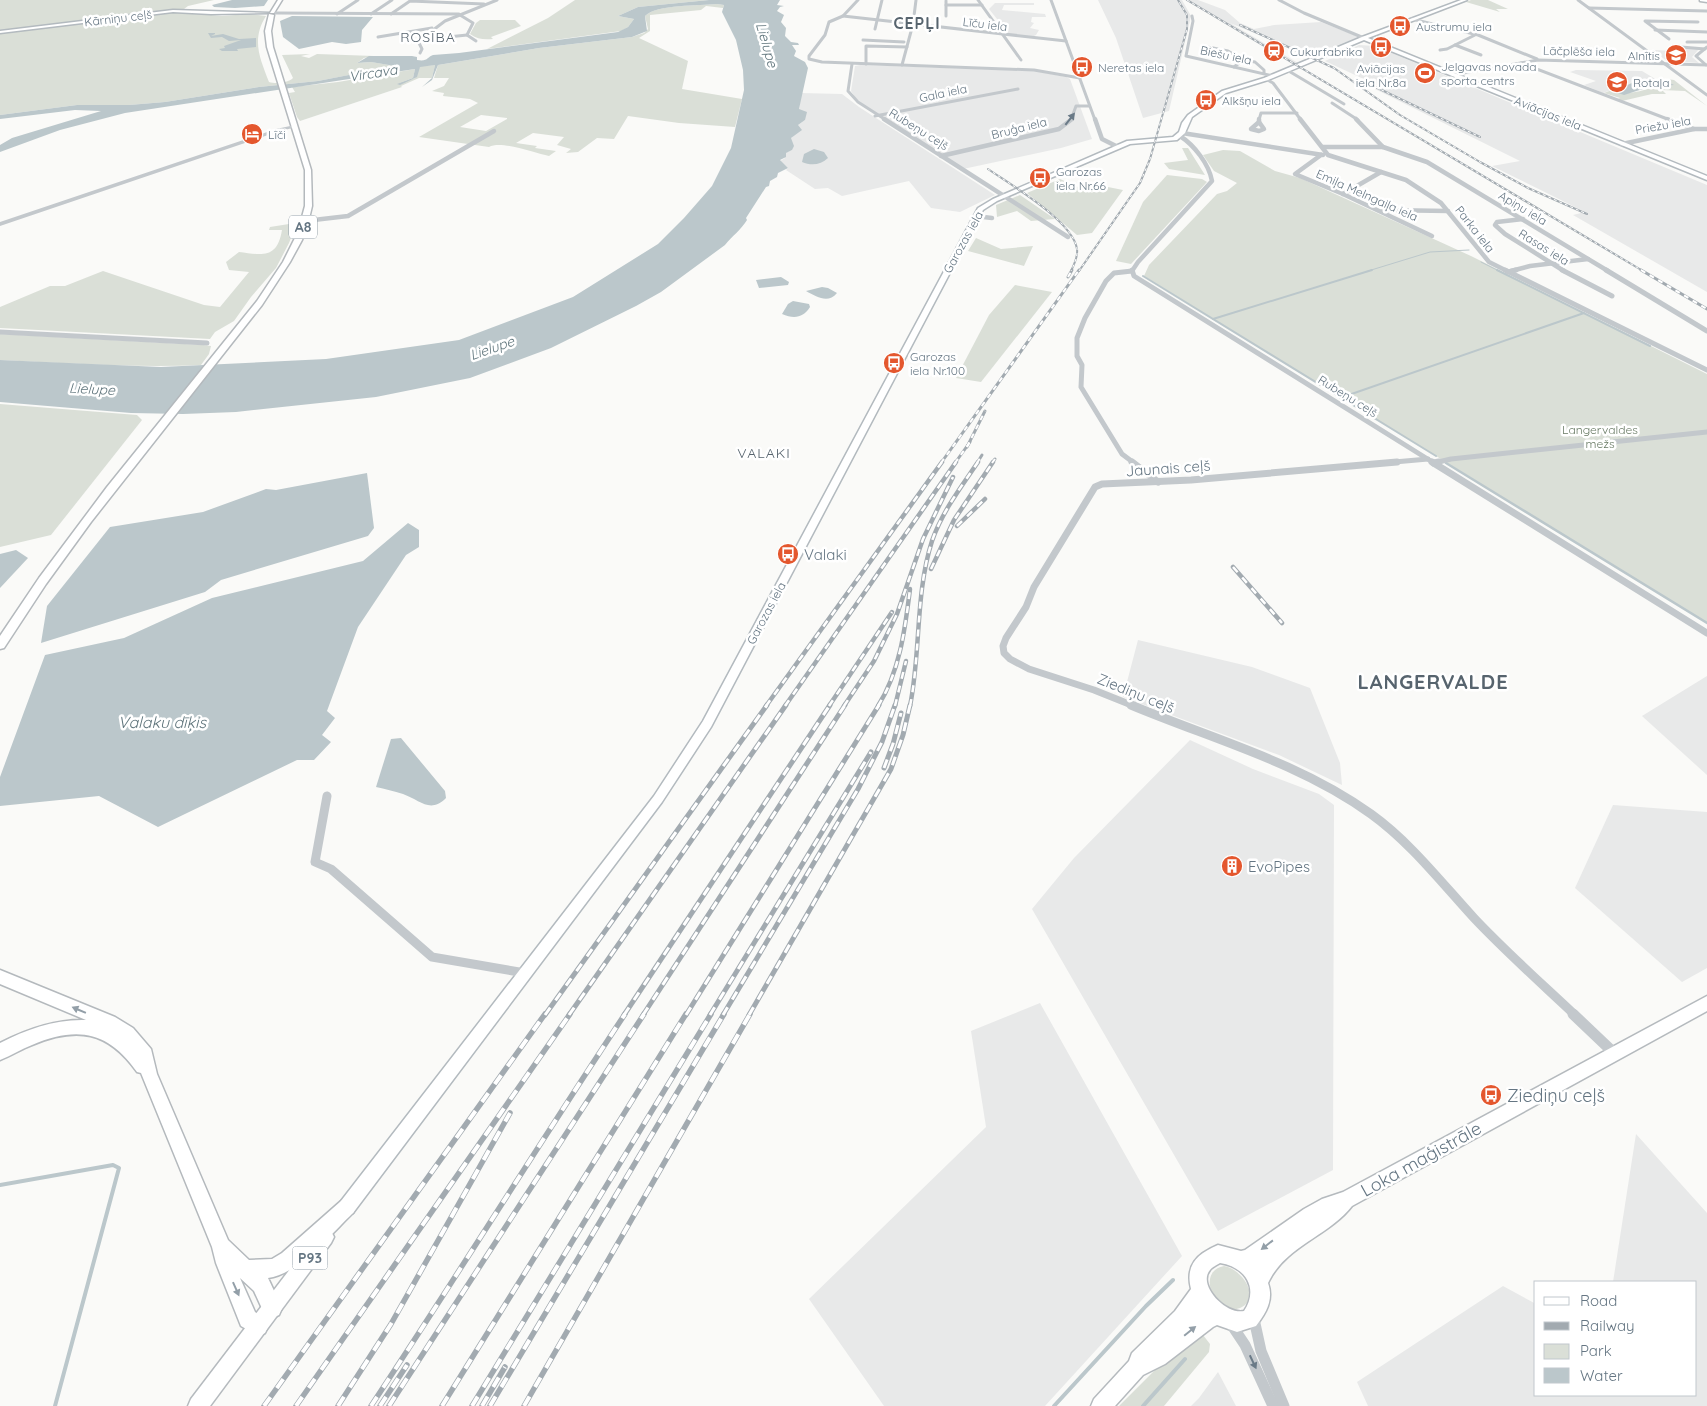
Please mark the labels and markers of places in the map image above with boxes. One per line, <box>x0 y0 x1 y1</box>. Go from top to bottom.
bus stop icon: Austrumu iela <box>1388 14 1412 38</box>
place label: Austrumu iela <box>1416 19 1492 34</box>
bus stop icon: Aviācijas iela Nr.8a <box>1369 35 1393 59</box>
station icon: Cukurfabrika <box>1262 39 1286 63</box>
school or university icon: Alnītis <box>1664 43 1688 67</box>
place label: Cukurfabrika <box>1290 44 1362 59</box>
place label: Alnītis <box>1628 48 1660 63</box>
bus stop icon: Neretas iela <box>1070 55 1094 79</box>
place label: Jelgavas novada sporta centrs <box>1441 59 1537 88</box>
place label: Neretas iela <box>1098 60 1164 75</box>
place label: Aviācijas iela Nr.8a <box>1356 61 1406 90</box>
sports icon: Jelgavas novada sporta centrs <box>1413 61 1437 85</box>
school or university icon: Rotaļa <box>1605 70 1629 94</box>
place label: Rotaļa <box>1633 75 1670 90</box>
bus stop icon: Alkšņu iela <box>1194 88 1218 112</box>
place label: Alkšņu iela <box>1222 93 1281 108</box>
hotel icon: Līči <box>240 122 264 146</box>
place label: Līči <box>268 127 286 142</box>
place label: Garozas iela Nr.66 <box>1056 164 1106 193</box>
bus stop icon: Garozas iela Nr.66 <box>1028 166 1052 190</box>
place label: Garozas iela Nr.100 <box>910 349 965 378</box>
bus stop icon: Garozas iela Nr.100 <box>882 351 906 375</box>
bus stop icon: Valaki <box>776 542 800 566</box>
place label: Valaki <box>804 545 847 564</box>
building icon: EvoPipes <box>1220 854 1244 878</box>
place label: EvoPipes <box>1248 857 1310 876</box>
bus stop icon: Ziediņu ceļš <box>1479 1083 1503 1107</box>
place label: Ziediņu ceļš <box>1507 1084 1605 1107</box>

